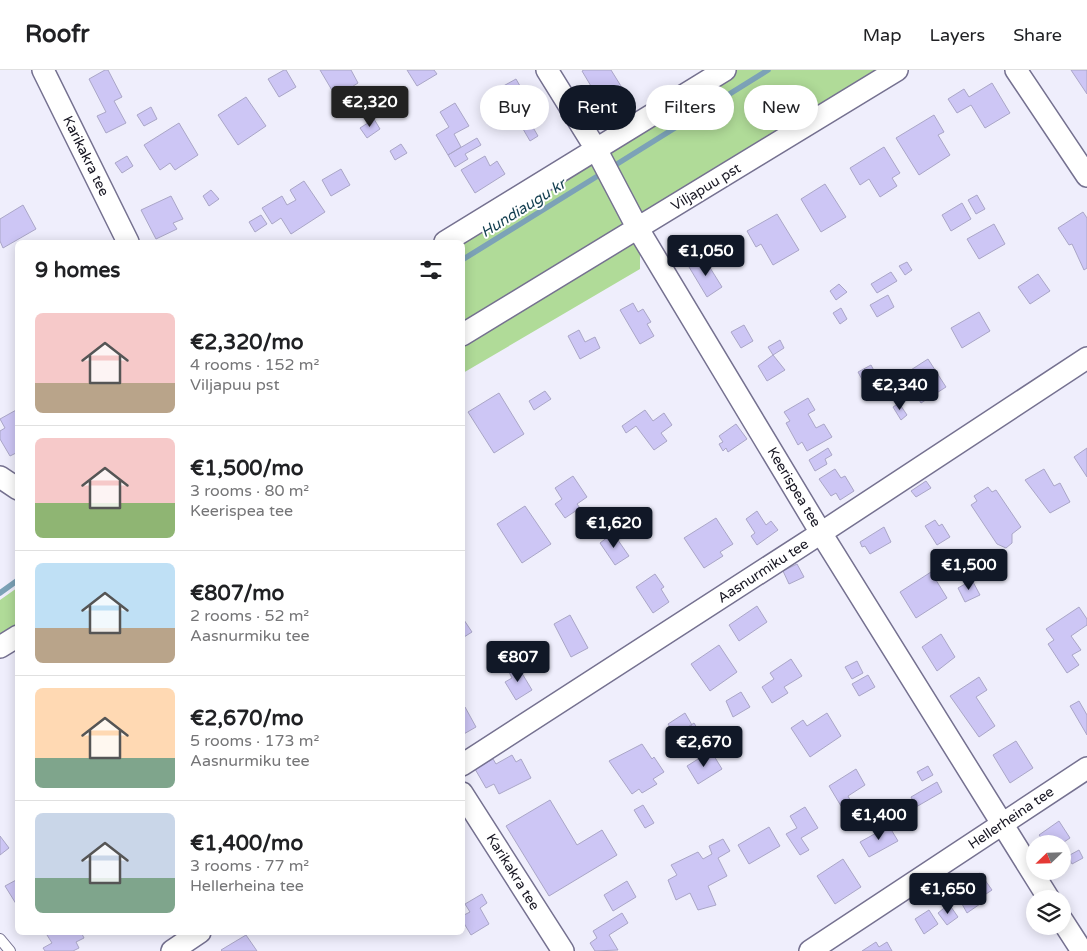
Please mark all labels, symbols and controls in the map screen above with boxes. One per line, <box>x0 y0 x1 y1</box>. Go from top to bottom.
text: Roofr <box>25 20 90 49</box>
text: Map <box>863 24 902 46</box>
text: Layers <box>930 24 985 46</box>
text: Share <box>1013 24 1062 46</box>
pin: €2,320 <box>329 85 411 128</box>
chip: Buy <box>480 85 549 130</box>
chip: Rent <box>559 85 636 130</box>
chip: Filters <box>646 85 734 130</box>
chip: New <box>744 85 818 130</box>
text: €2,320 <box>342 92 398 112</box>
street label: Karikakra tee <box>59 113 113 199</box>
street label: Viljapuu pst <box>668 159 745 214</box>
water label: Hundiaugu kr <box>477 174 571 241</box>
pin: €1,050 <box>665 234 747 277</box>
text: €1,050 <box>678 241 734 261</box>
icon: filters <box>417 256 445 284</box>
text: 9 homes <box>35 258 120 283</box>
text: €2,320/mo <box>190 330 304 355</box>
icon: home <box>75 333 135 393</box>
text: 4 rooms · 152 m² <box>190 355 319 375</box>
pin: €2,340 <box>859 368 941 411</box>
text: Viljapuu pst <box>190 375 280 395</box>
text: €2,340 <box>872 375 928 395</box>
street label: Keerispea tee <box>763 444 825 530</box>
text: €1,500/mo <box>190 456 304 481</box>
icon: home <box>75 458 135 518</box>
text: 3 rooms · 80 m² <box>190 481 309 501</box>
text: Keerispea tee <box>190 501 293 521</box>
pin: €1,620 <box>573 506 655 549</box>
text: €1,620 <box>586 513 642 533</box>
street label: Aasnurmiku tee <box>714 535 812 607</box>
pin: €1,500 <box>928 548 1010 591</box>
text: €1,500 <box>941 555 997 575</box>
text: €807/mo <box>190 581 284 606</box>
icon: home <box>75 583 135 643</box>
text: 2 rooms · 52 m² <box>190 606 309 626</box>
text: Aasnurmiku tee <box>190 626 310 646</box>
pin: €807 <box>488 640 548 683</box>
text: €807 <box>497 647 539 667</box>
text: €2,670/mo <box>190 706 304 731</box>
icon: home <box>75 708 135 768</box>
pin: €2,670 <box>663 726 745 768</box>
text: 5 rooms · 173 m² <box>190 731 319 751</box>
text: €2,670 <box>676 732 732 752</box>
text: Aasnurmiku tee <box>190 751 310 771</box>
street label: Hellerheina tee <box>965 783 1057 853</box>
pin: €1,400 <box>838 798 920 841</box>
text: €1,400 <box>852 805 906 825</box>
text: €1,400/mo <box>190 831 303 856</box>
street label: Karikakra tee <box>483 831 543 913</box>
icon: home <box>75 833 135 893</box>
north arrow <box>1026 835 1071 880</box>
map controls <box>1026 835 1071 935</box>
text: 3 rooms · 77 m² <box>190 856 309 876</box>
pin: €1,650 <box>907 872 989 915</box>
text: Hellerheina tee <box>190 876 304 896</box>
text: €1,650 <box>920 879 976 899</box>
button: layers <box>1026 890 1071 935</box>

